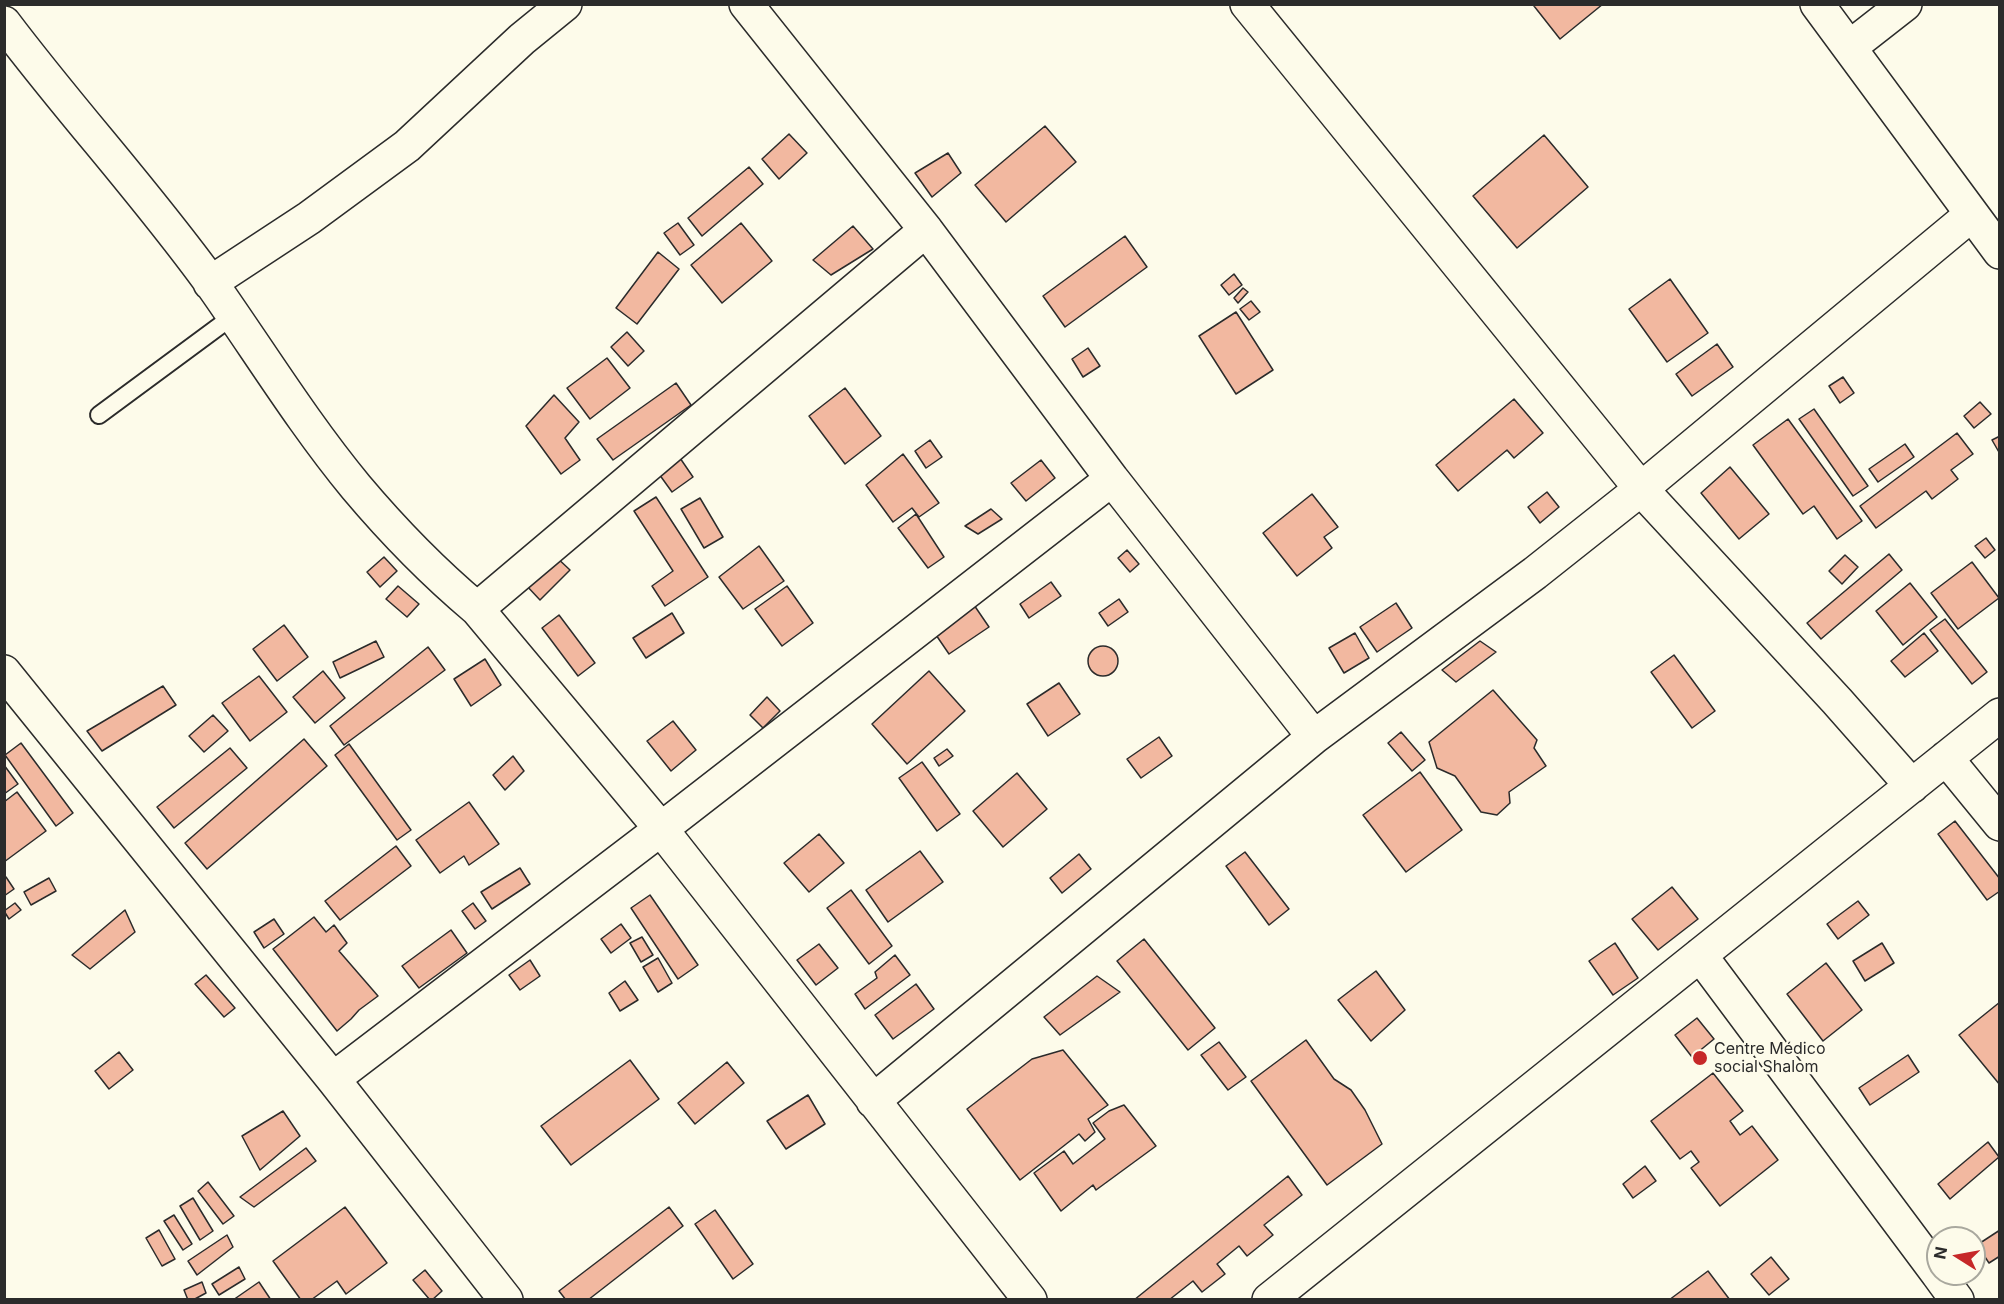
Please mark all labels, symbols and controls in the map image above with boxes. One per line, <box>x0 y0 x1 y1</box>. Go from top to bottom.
place label: Centre Médico social Shalom <box>1714 1039 1825 1077</box>
marker: Centre Médico social Shalom <box>1691 1049 1709 1067</box>
north arrow <box>1926 1226 1986 1286</box>
text: N <box>1929 1245 1951 1261</box>

